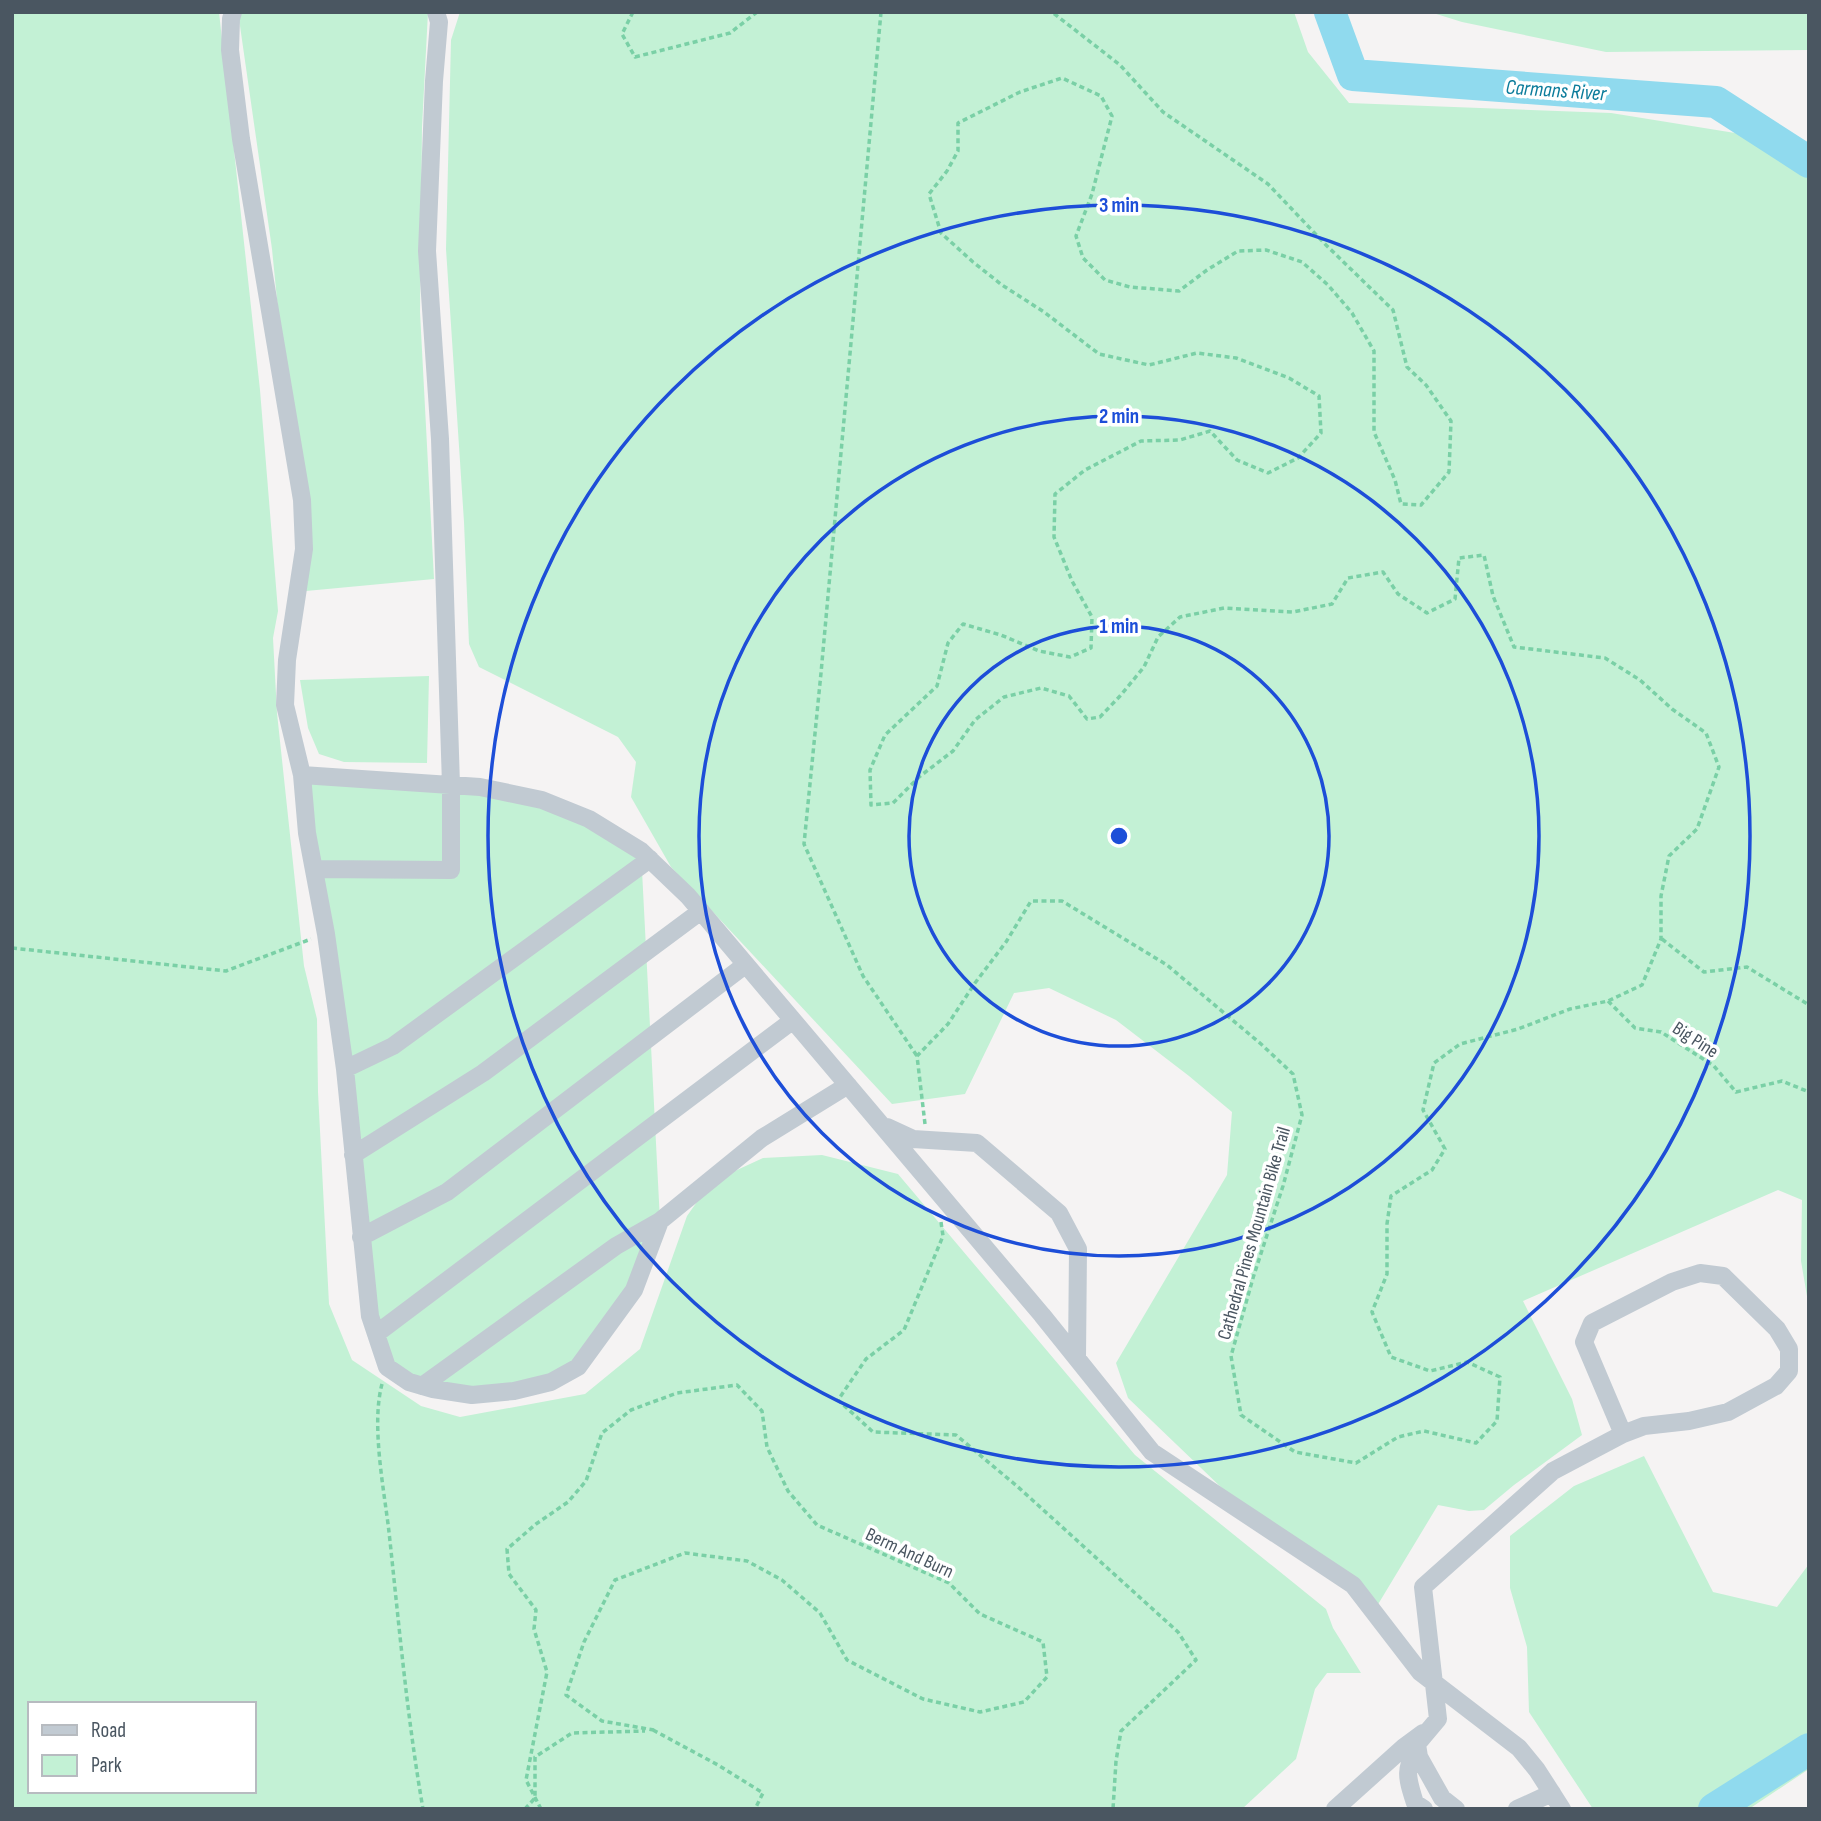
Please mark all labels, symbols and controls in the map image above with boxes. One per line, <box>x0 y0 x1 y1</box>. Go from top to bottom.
water label: Carmans River <box>1505 75 1608 107</box>
text: 3 min <box>1099 193 1139 218</box>
text: 2 min <box>1099 404 1139 429</box>
text: 1 min <box>1099 614 1139 639</box>
centre of rings <box>1107 824 1131 848</box>
street label: Big Pine <box>1668 1017 1722 1063</box>
street label: Cathedral Pines Mountain Bike Trail <box>1213 1124 1296 1343</box>
street label: Berm And Burn <box>862 1523 957 1584</box>
legend <box>28 1702 256 1793</box>
text: Road <box>91 1718 126 1743</box>
text: Park <box>91 1753 122 1778</box>

